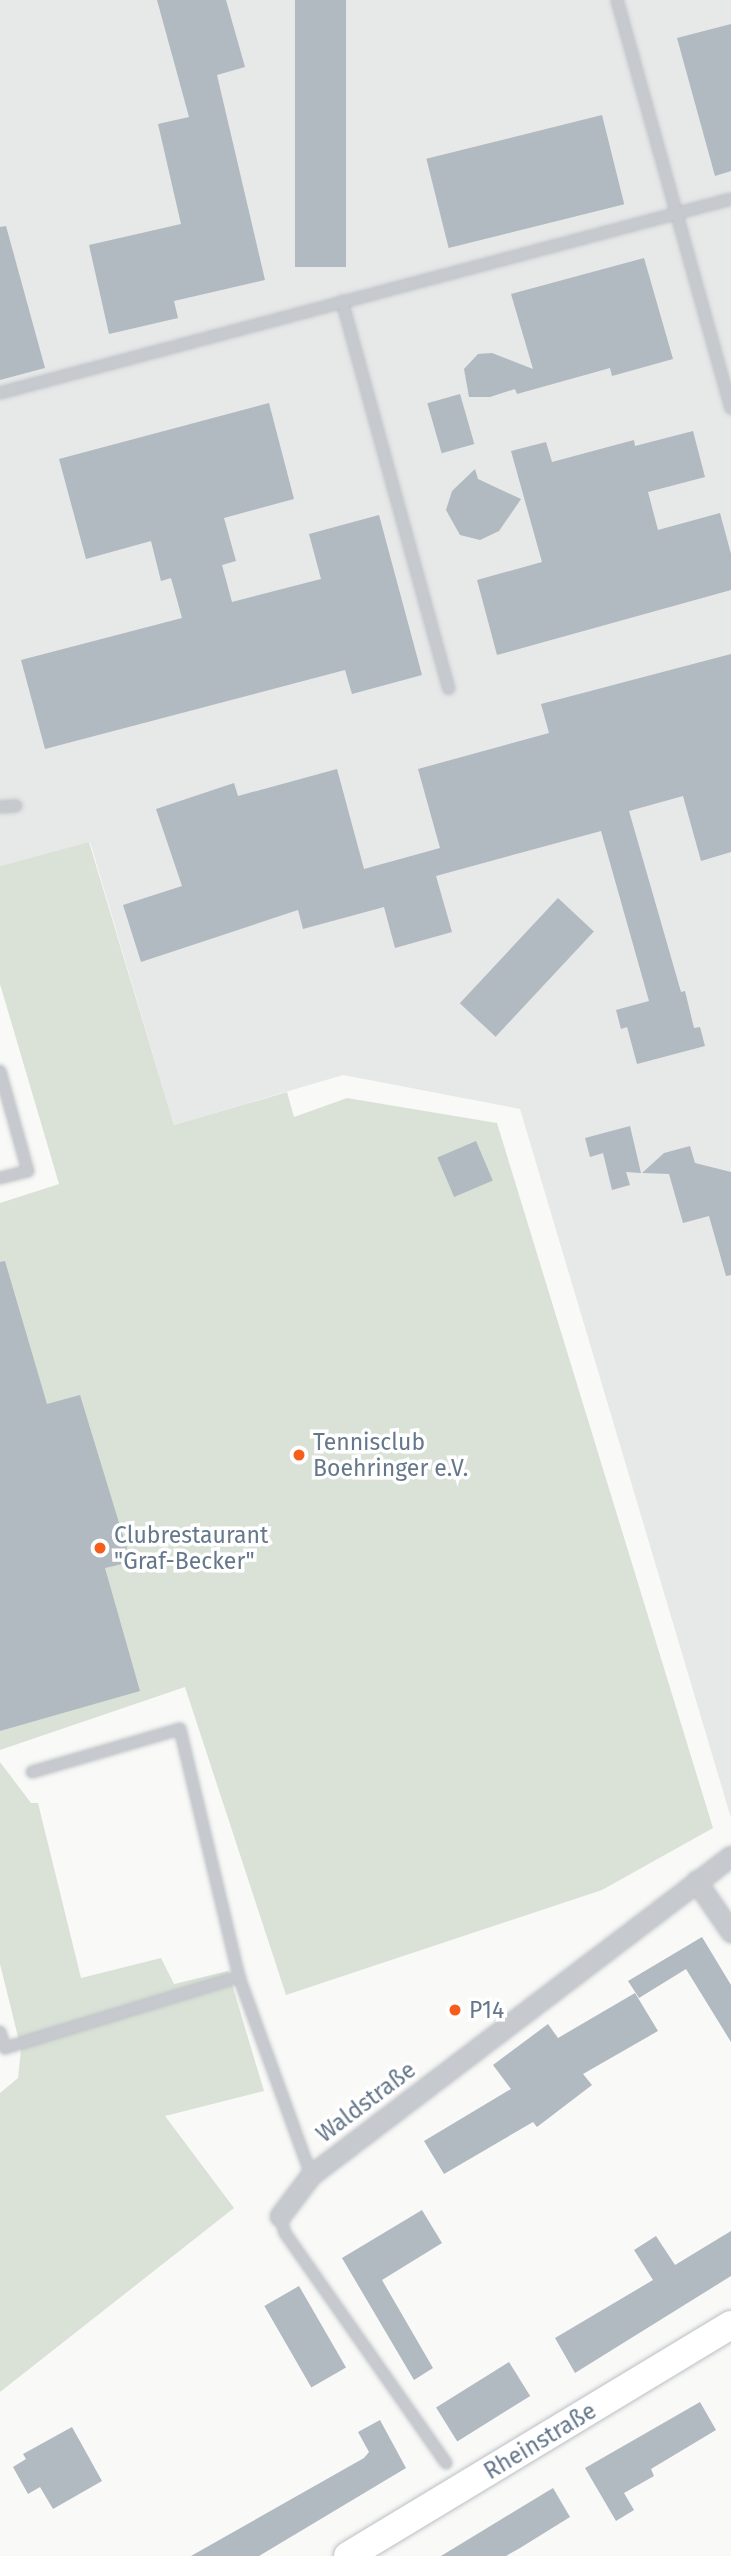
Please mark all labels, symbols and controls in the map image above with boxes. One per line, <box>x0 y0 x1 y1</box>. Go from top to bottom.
place label: Tennisclub Boehringer e.V. <box>313 1428 468 1482</box>
marker: Tennisclub Boehringer e.V. <box>291 1447 307 1463</box>
place label: Clubrestaurant "Graf-Becker" <box>114 1521 268 1575</box>
marker: Clubrestaurant "Graf-Becker" <box>92 1540 108 1556</box>
place label: P14 <box>469 1996 504 2024</box>
marker: P14 <box>447 2002 463 2018</box>
street label: Waldstraße <box>311 2056 421 2148</box>
street label: Rheinstraße <box>479 2397 601 2485</box>

